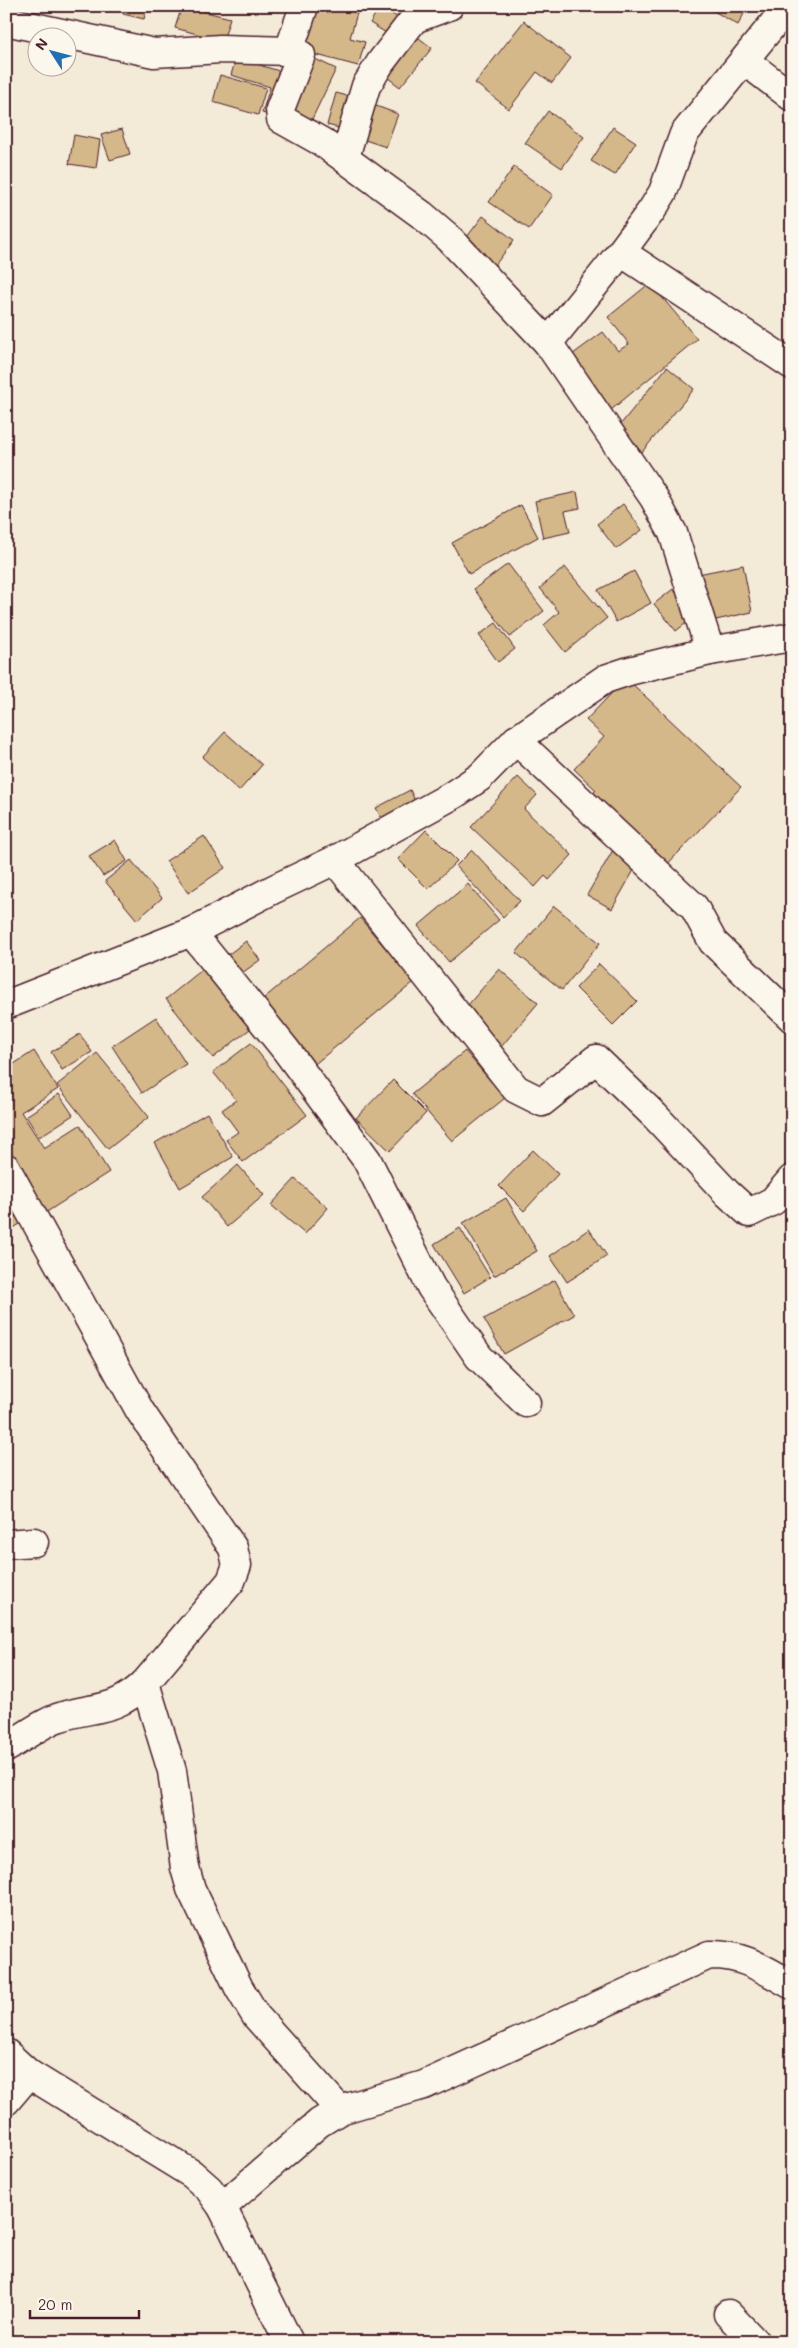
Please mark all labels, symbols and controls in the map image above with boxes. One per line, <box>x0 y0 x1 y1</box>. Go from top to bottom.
north arrow <box>28 28 78 78</box>
text: N <box>30 34 52 54</box>
scale bar <box>30 2288 139 2320</box>
text: 20 m <box>38 2294 72 2314</box>

